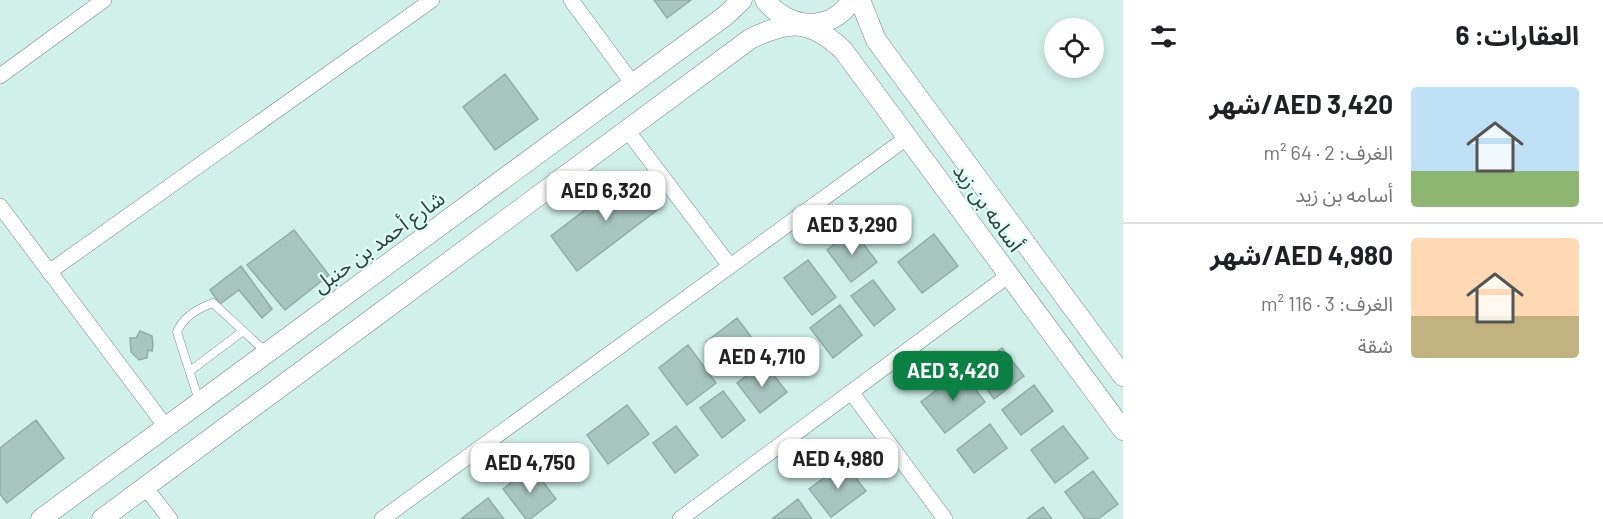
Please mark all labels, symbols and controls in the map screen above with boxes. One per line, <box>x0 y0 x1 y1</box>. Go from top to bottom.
map controls <box>1044 18 1104 78</box>
button: locate <box>1044 18 1104 78</box>
text: العقارات: 6 <box>1455 19 1579 50</box>
icon: filters <box>1147 20 1180 53</box>
text: AED 3,420/شهر <box>1210 88 1393 119</box>
icon: home <box>1459 111 1531 183</box>
text: الغرف: 2 · 64 m² <box>1264 140 1393 164</box>
street label: أسامه بن زيد <box>948 158 1029 256</box>
pin: AED 6,320 <box>537 171 675 222</box>
text: AED 6,320 <box>561 178 651 202</box>
text: أسامه بن زيد <box>1295 182 1393 206</box>
street label: شارع أحمد بن حنبل <box>307 185 451 301</box>
pin: AED 3,290 <box>783 205 921 256</box>
text: AED 3,290 <box>807 212 897 236</box>
text: AED 4,980/شهر <box>1210 239 1393 270</box>
icon: home <box>1459 262 1531 334</box>
text: الغرف: 3 · 116 m² <box>1261 291 1393 315</box>
text: شقة <box>1358 333 1393 357</box>
pin: AED 4,710 <box>693 337 831 388</box>
text: AED 4,710 <box>718 344 806 368</box>
pin: AED 3,420 <box>884 351 1022 402</box>
text: AED 3,420 <box>907 358 999 382</box>
pin: AED 4,980 <box>769 439 907 490</box>
pin: AED 4,750 <box>461 443 599 494</box>
text: AED 4,980 <box>792 446 884 470</box>
text: AED 4,750 <box>485 450 575 474</box>

